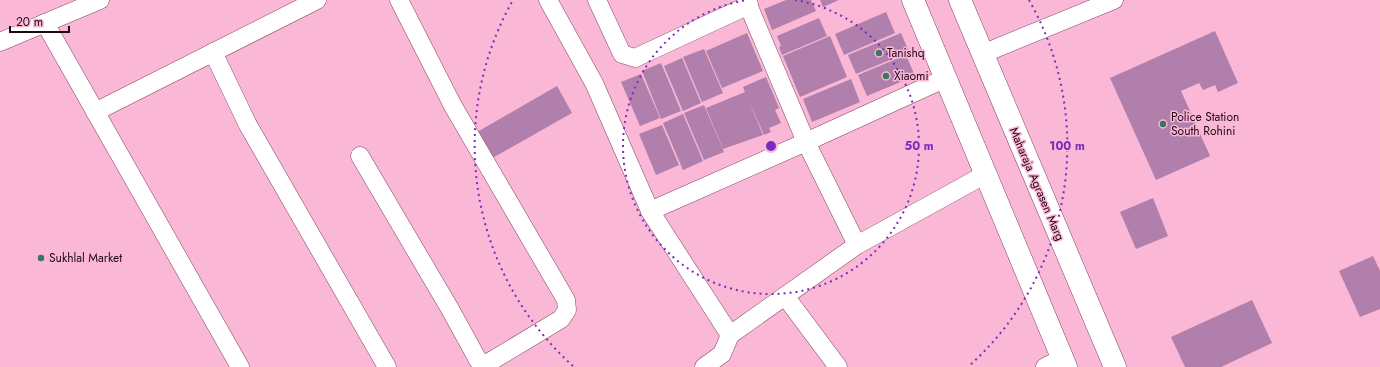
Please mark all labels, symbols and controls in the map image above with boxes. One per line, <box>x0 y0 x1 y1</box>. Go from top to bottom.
scale bar <box>10 8 69 34</box>
text: 20 m <box>16 13 43 31</box>
place label: Tanishq <box>887 44 925 62</box>
marker: Tanishq <box>874 48 884 58</box>
place label: Xiaomi <box>894 67 929 85</box>
marker: Xiaomi <box>881 71 891 81</box>
place label: Police Station South Rohini <box>1171 108 1239 140</box>
marker: Police Station South Rohini <box>1158 119 1168 129</box>
street label: Maharaja Agrasen Marg <box>1005 124 1069 244</box>
text: 50 m <box>904 137 934 155</box>
text: 100 m <box>1049 137 1085 155</box>
centre of rings <box>764 139 778 153</box>
place label: Sukhlal Market <box>49 249 122 267</box>
marker: Sukhlal Market <box>36 253 46 263</box>

